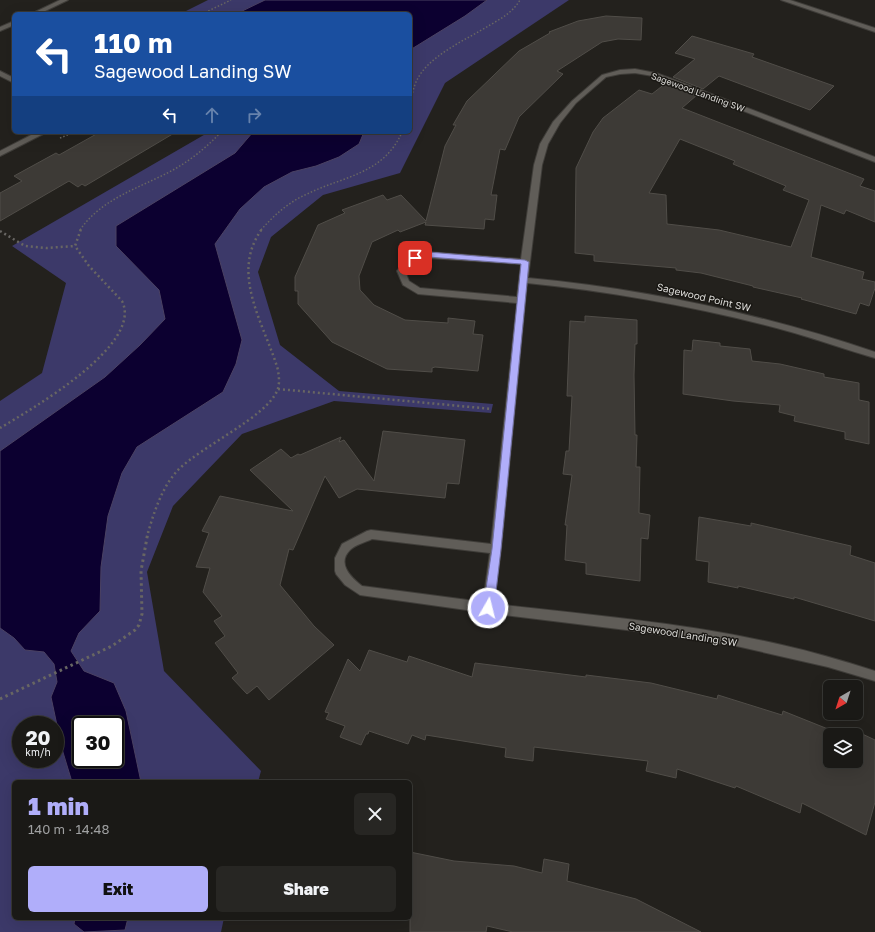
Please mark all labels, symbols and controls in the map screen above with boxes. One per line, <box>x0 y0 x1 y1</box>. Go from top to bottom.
text: 110 m <box>94 26 173 59</box>
icon: left <box>28 28 80 80</box>
text: Sagewood Landing SW <box>94 60 291 82</box>
street label: Sagewood Landing SW <box>650 70 747 114</box>
icon: left <box>159 104 181 126</box>
icon: ahead <box>201 104 223 126</box>
icon: right <box>243 104 265 126</box>
pin <box>398 241 432 275</box>
icon: arrive <box>404 247 426 269</box>
street label: Sagewood Point SW <box>656 280 753 314</box>
position arrow <box>467 587 509 629</box>
street label: Sagewood Landing SW <box>628 619 738 649</box>
north arrow <box>823 680 863 720</box>
map controls <box>823 680 863 768</box>
speed limit sign: 30 <box>72 716 124 768</box>
text: 20 <box>25 725 51 749</box>
button: layers <box>823 728 863 768</box>
text: km/h <box>25 746 51 758</box>
text: 1 min <box>28 791 89 820</box>
button: close <box>354 793 396 835</box>
text: 140 m · 14:48 <box>28 821 109 837</box>
button: Exit <box>28 866 208 912</box>
button: Share <box>216 866 396 912</box>

